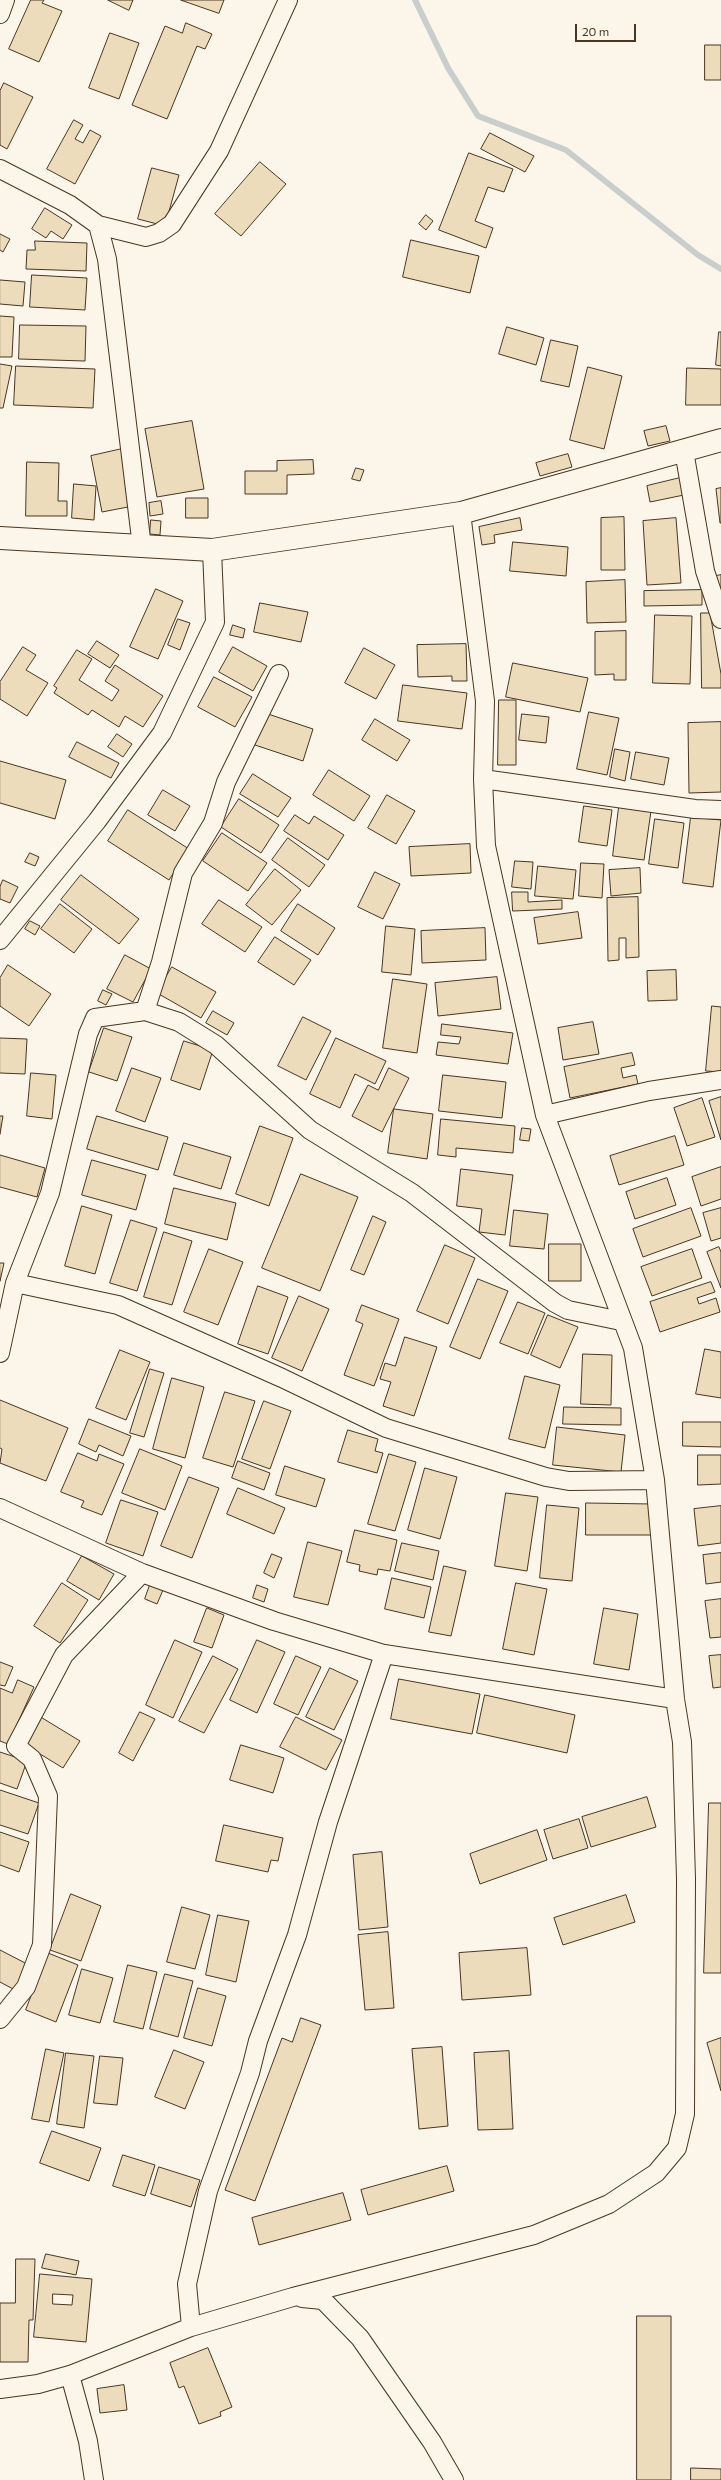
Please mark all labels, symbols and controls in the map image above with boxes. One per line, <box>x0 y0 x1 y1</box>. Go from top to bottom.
scale bar <box>577 16 638 42</box>
text: 20 m <box>582 24 609 38</box>

